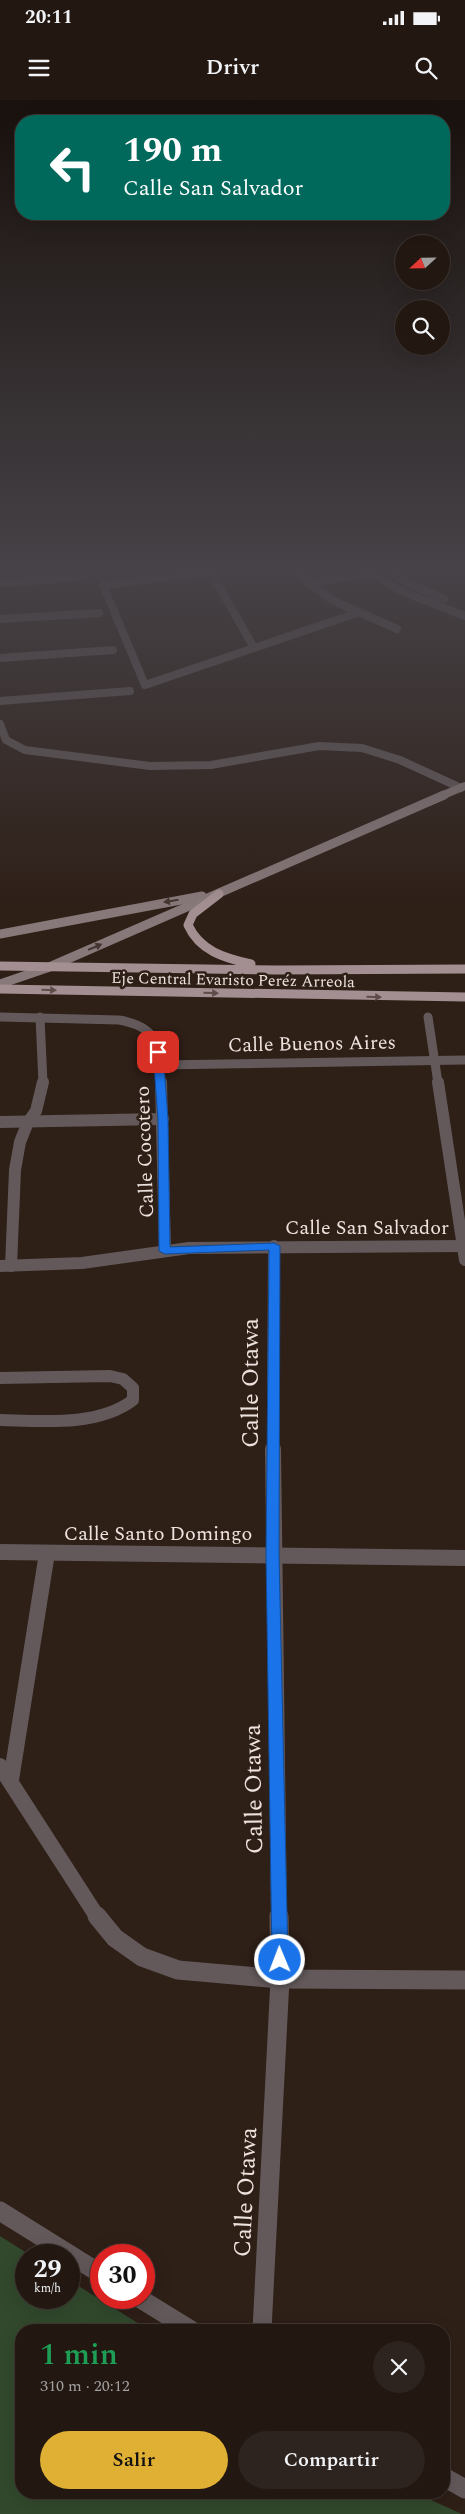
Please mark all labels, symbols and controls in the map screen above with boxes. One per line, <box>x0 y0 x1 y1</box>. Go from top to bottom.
text: 20:11 <box>25 3 73 32</box>
text: Drivr <box>206 51 259 84</box>
icon: menu <box>25 54 53 82</box>
icon: search <box>412 54 440 82</box>
text: 190 m <box>123 124 222 177</box>
icon: left <box>40 135 105 200</box>
text: Calle San Salvador <box>123 172 303 205</box>
north arrow <box>395 235 450 290</box>
map controls <box>395 235 450 355</box>
button: search <box>395 300 450 355</box>
one-way arrow <box>162 897 178 905</box>
one-way arrow <box>87 943 102 951</box>
street label: Eje Central Evaristo Peréz Arreola <box>111 966 355 994</box>
one-way arrow <box>41 987 57 995</box>
one-way arrow <box>203 990 219 998</box>
one-way arrow <box>366 993 382 1001</box>
street label: Calle Buenos Aires <box>228 1028 396 1060</box>
pin <box>137 1031 179 1073</box>
icon: arrive <box>144 1038 172 1066</box>
street label: Calle Cocotero <box>128 1086 162 1218</box>
street label: Calle San Salvador <box>285 1213 449 1243</box>
street label: Calle Otawa <box>233 1318 269 1448</box>
street label: Calle Santo Domingo <box>64 1519 252 1549</box>
street label: Calle Otawa <box>235 1723 273 1854</box>
position arrow <box>253 1933 305 1985</box>
street label: Calle Otawa <box>225 2126 267 2258</box>
speed limit sign: 30 <box>90 2244 155 2309</box>
text: 29 <box>33 2251 62 2289</box>
text: km/h <box>34 2279 61 2298</box>
text: 1 min <box>40 2332 118 2378</box>
button: close <box>373 2341 425 2393</box>
text: 310 m · 20:12 <box>40 2374 130 2398</box>
button: Salir <box>40 2431 228 2489</box>
button: Compartir <box>238 2431 425 2489</box>

